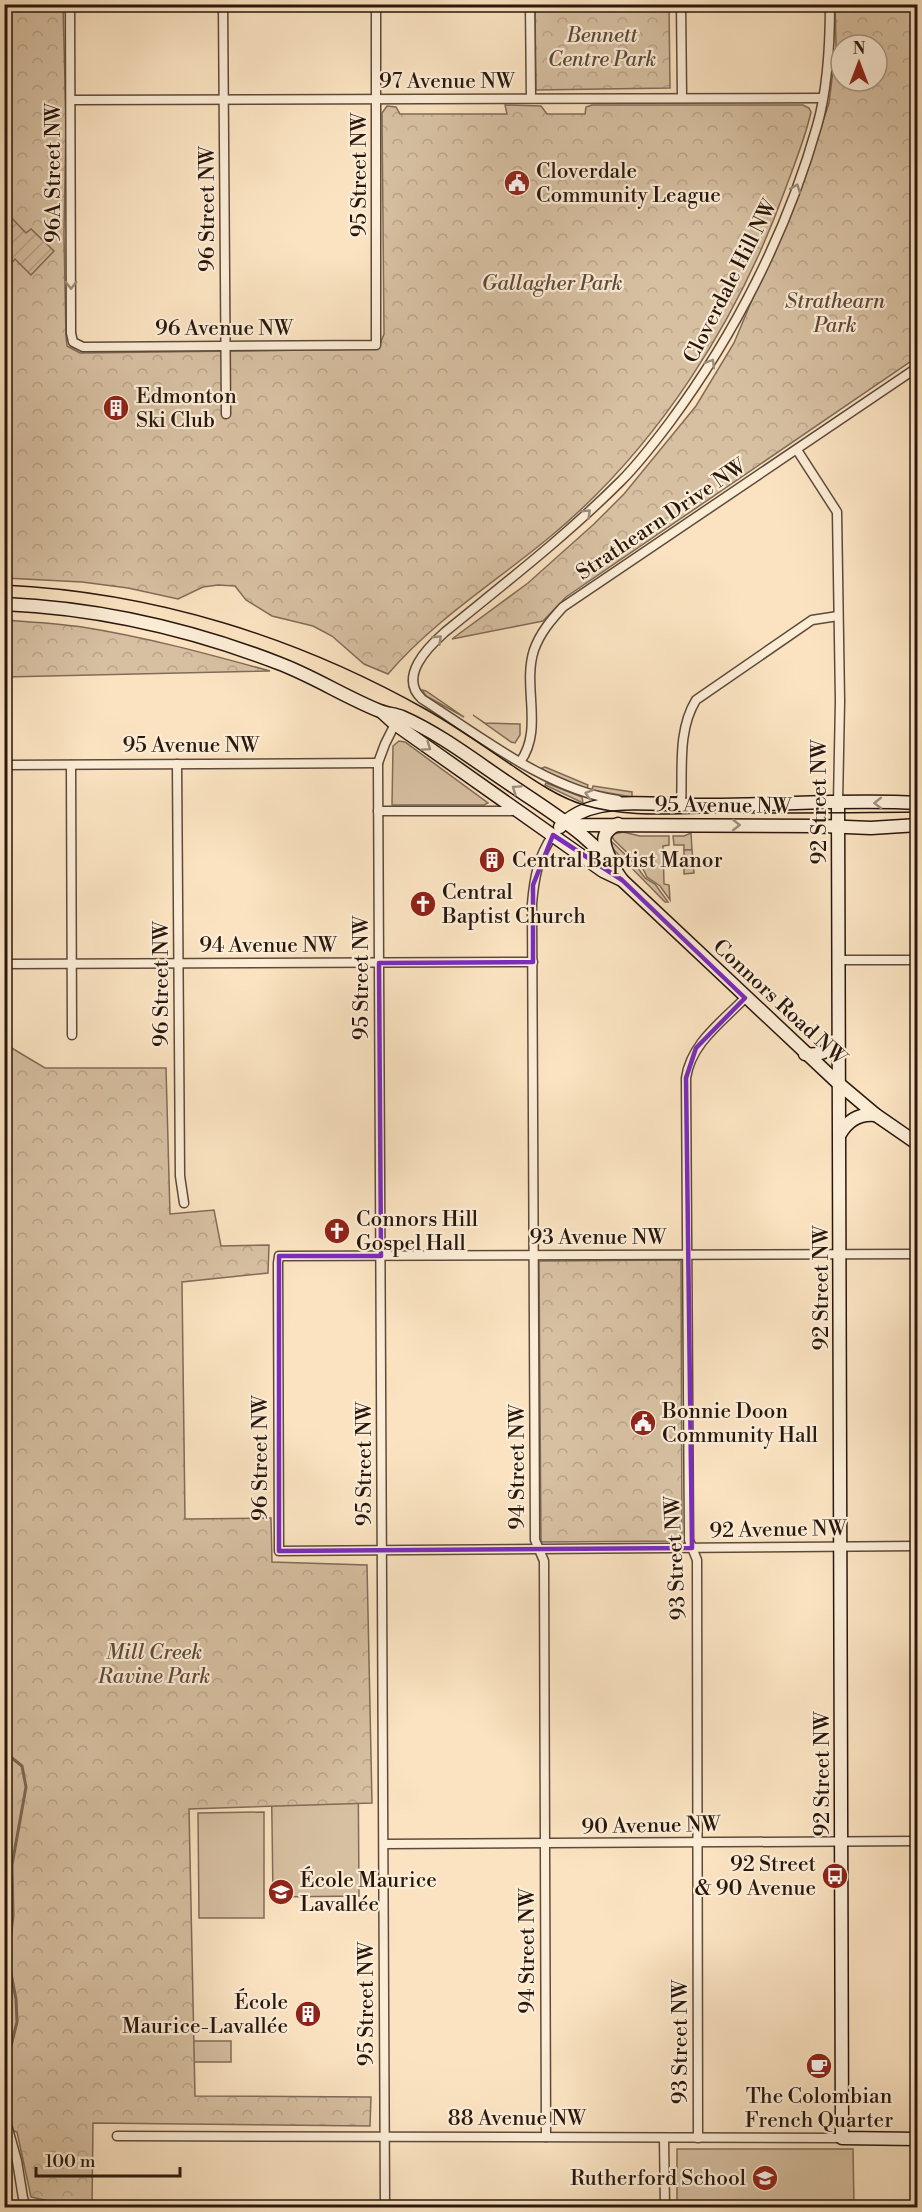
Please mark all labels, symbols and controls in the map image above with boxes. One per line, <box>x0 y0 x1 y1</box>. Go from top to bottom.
park label: Bennett Centre Park <box>548 23 656 73</box>
north arrow <box>829 33 889 93</box>
text: N <box>853 39 866 59</box>
street label: 97 Avenue NW <box>379 69 516 95</box>
street label: 96A Street NW <box>41 102 67 243</box>
street label: 95 Street NW <box>347 112 373 237</box>
street label: 96 Street NW <box>195 145 221 272</box>
place label: Cloverdale Community League <box>536 159 721 209</box>
public building icon: Cloverdale Community League <box>502 168 532 198</box>
one-way arrow <box>788 183 801 194</box>
street label: Cloverdale Hill NW <box>678 194 784 368</box>
park label: Gallagher Park <box>481 271 623 297</box>
one-way arrow <box>65 280 77 289</box>
park label: Strathearn Park <box>785 289 885 339</box>
street label: 96 Avenue NW <box>155 316 294 342</box>
one-way arrow <box>703 359 715 369</box>
place label: Edmonton Ski Club <box>136 384 237 434</box>
building icon: Edmonton Ski Club <box>101 393 131 423</box>
street label: Strathearn Drive NW <box>572 453 752 586</box>
one-way arrow <box>580 510 591 521</box>
one-way arrow <box>430 635 441 646</box>
street label: 95 Avenue NW <box>123 733 260 759</box>
street label: 92 Street NW <box>807 739 833 865</box>
one-way arrow <box>421 740 432 751</box>
one-way arrow <box>512 785 523 796</box>
one-way arrow <box>584 789 595 801</box>
street label: 95 Avenue NW <box>654 792 793 820</box>
one-way arrow <box>873 797 882 809</box>
one-way arrow <box>731 819 740 831</box>
building icon: Central Baptist Manor <box>477 845 507 875</box>
place label: Central Baptist Manor <box>512 848 723 874</box>
place label: Central Baptist Church <box>441 880 586 930</box>
church icon: Central Baptist Church <box>408 889 438 919</box>
street label: 95 Street NW <box>349 915 375 1040</box>
street label: 96 Street NW <box>149 920 175 1047</box>
street label: 94 Avenue NW <box>199 933 338 959</box>
street label: Connors Road NW <box>707 934 852 1072</box>
place label: Connors Hill Gospel Hall <box>356 1207 478 1257</box>
church icon: Connors Hill Gospel Hall <box>322 1216 352 1246</box>
street label: 93 Avenue NW <box>530 1225 667 1251</box>
street label: 92 Street NW <box>809 1225 835 1351</box>
street label: 96 Street NW <box>248 1394 274 1521</box>
place label: Bonnie Doon Community Hall <box>661 1399 818 1449</box>
street label: 95 Street NW <box>352 1401 378 1526</box>
street label: 94 Street NW <box>505 1403 531 1530</box>
public building icon: Bonnie Doon Community Hall <box>628 1408 658 1438</box>
street label: 93 Street NW <box>660 1494 692 1621</box>
street label: 92 Avenue NW <box>709 1516 848 1544</box>
park label: Mill Creek Ravine Park <box>97 1640 210 1690</box>
street label: 92 Street NW <box>810 1711 836 1837</box>
street label: 90 Avenue NW <box>581 1812 722 1840</box>
place label: 92 Street & 90 Avenue <box>695 1852 817 1902</box>
bus stop icon: 92 Street & 90 Avenue <box>820 1861 850 1891</box>
place label: École Maurice Lavallée <box>300 1866 437 1918</box>
school or university icon: École Maurice Lavallée <box>266 1877 296 1907</box>
street label: 94 Street NW <box>515 1887 541 2014</box>
street label: 95 Street NW <box>354 1941 380 2066</box>
street label: 93 Street NW <box>668 1979 694 2104</box>
place label: École Maurice-Lavallée <box>122 1988 288 2040</box>
building icon: École Maurice-Lavallée <box>293 1999 323 2029</box>
cafe icon: The Colombian French Quarter <box>804 2051 834 2081</box>
place label: The Colombian French Quarter <box>745 2084 893 2134</box>
street label: 88 Avenue NW <box>448 2106 587 2132</box>
scale bar <box>36 2140 180 2178</box>
text: 100 m <box>45 2150 96 2173</box>
school or university icon: Rutherford School <box>750 2163 780 2193</box>
place label: Rutherford School <box>570 2166 746 2192</box>

